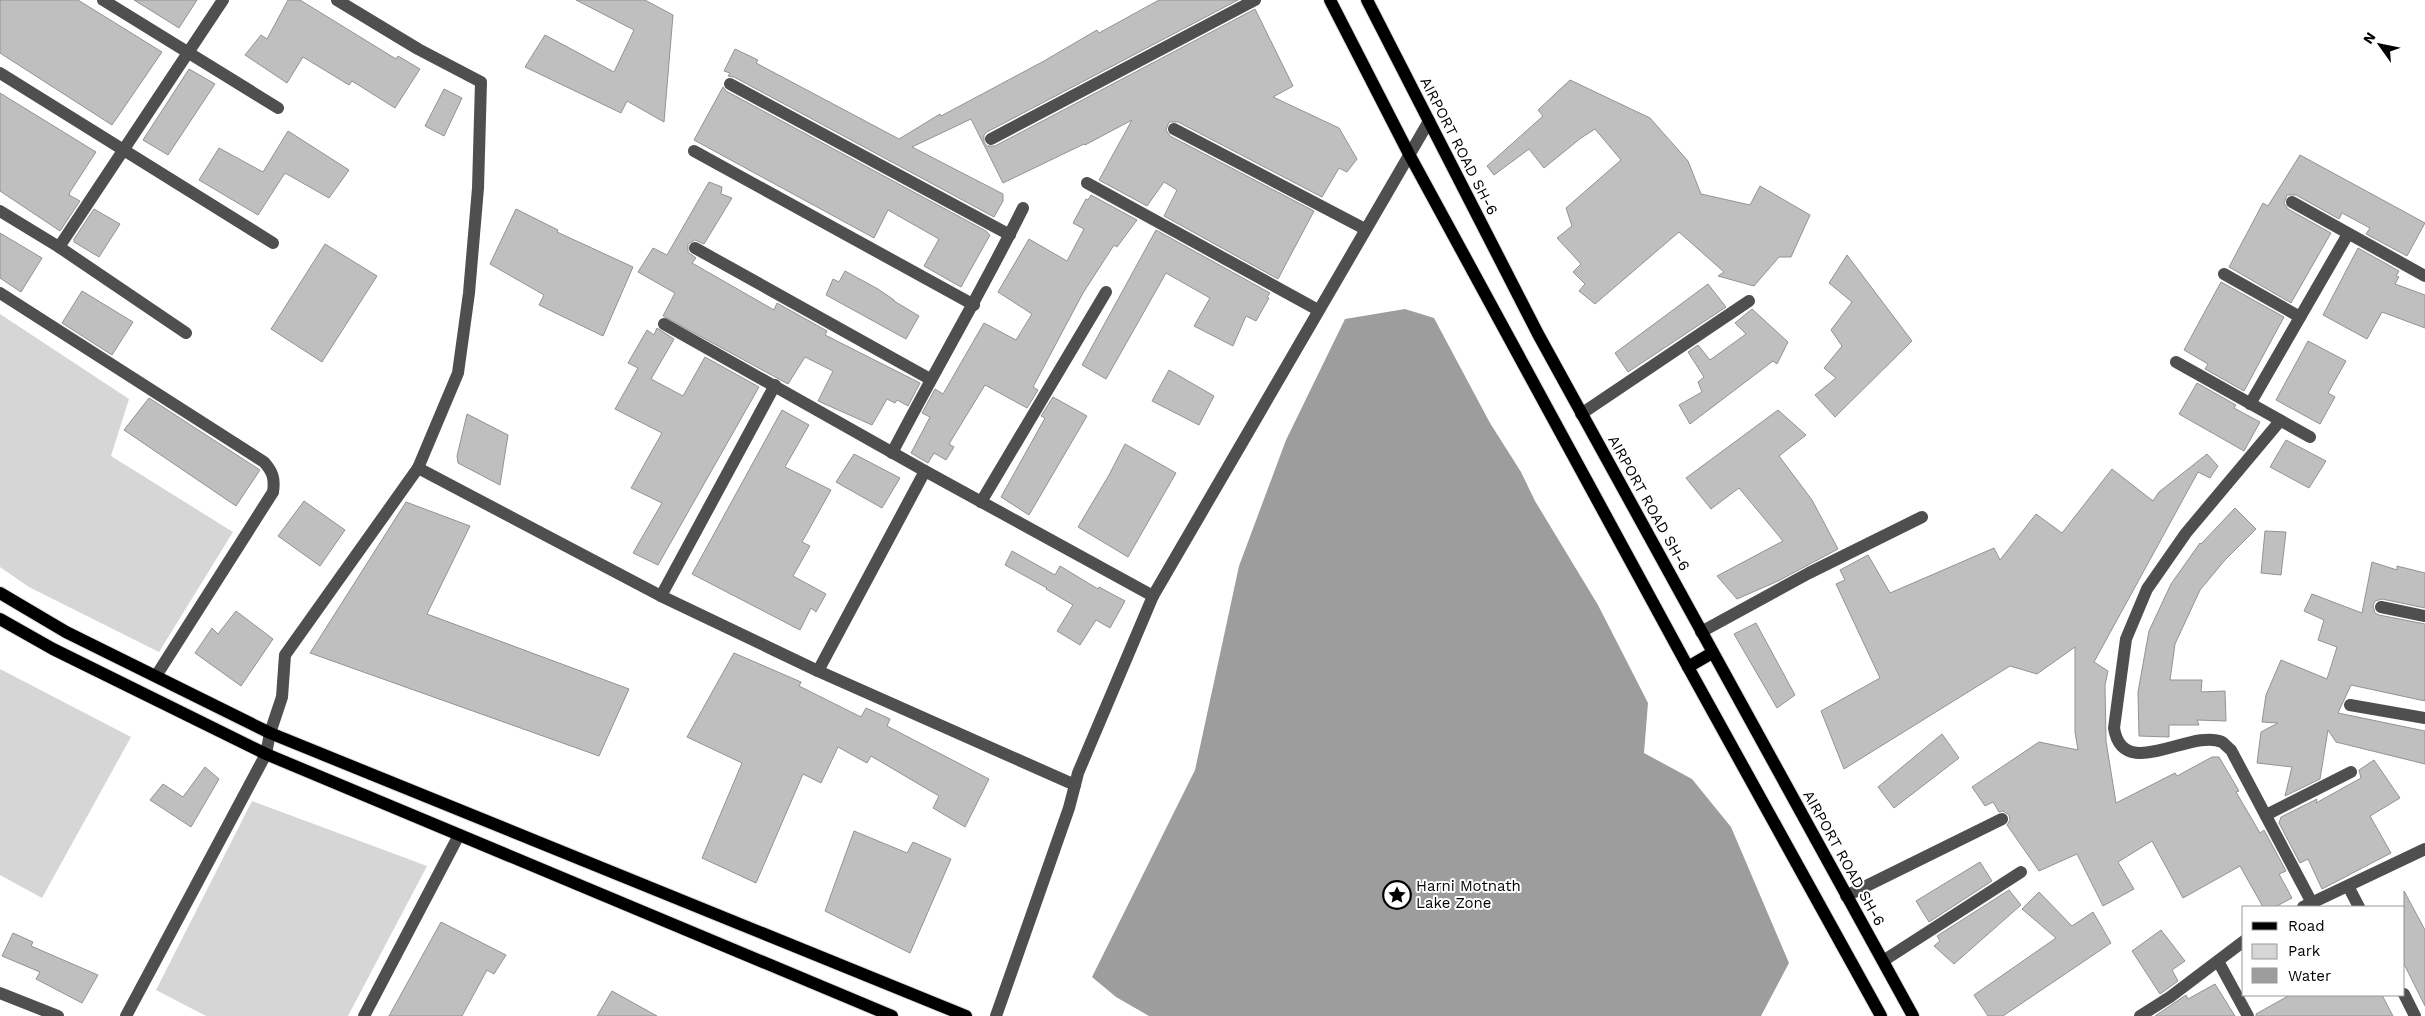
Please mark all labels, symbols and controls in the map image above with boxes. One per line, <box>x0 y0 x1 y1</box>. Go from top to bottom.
north arrow <box>2355 20 2405 70</box>
text: N <box>2360 29 2379 47</box>
street label: AIRPORT ROAD SH-6 <box>1416 74 1502 218</box>
street label: AIRPORT ROAD SH-6 <box>1604 432 1694 574</box>
street label: AIRPORT ROAD SH-6 <box>1799 787 1889 929</box>
place label: Harni Motnath Lake Zone <box>1416 877 1521 912</box>
place icon: Harni Motnath Lake Zone <box>1382 880 1412 910</box>
legend <box>2242 906 2405 996</box>
text: Road <box>2288 917 2325 935</box>
text: Park <box>2288 942 2321 960</box>
text: Water <box>2288 967 2331 985</box>

